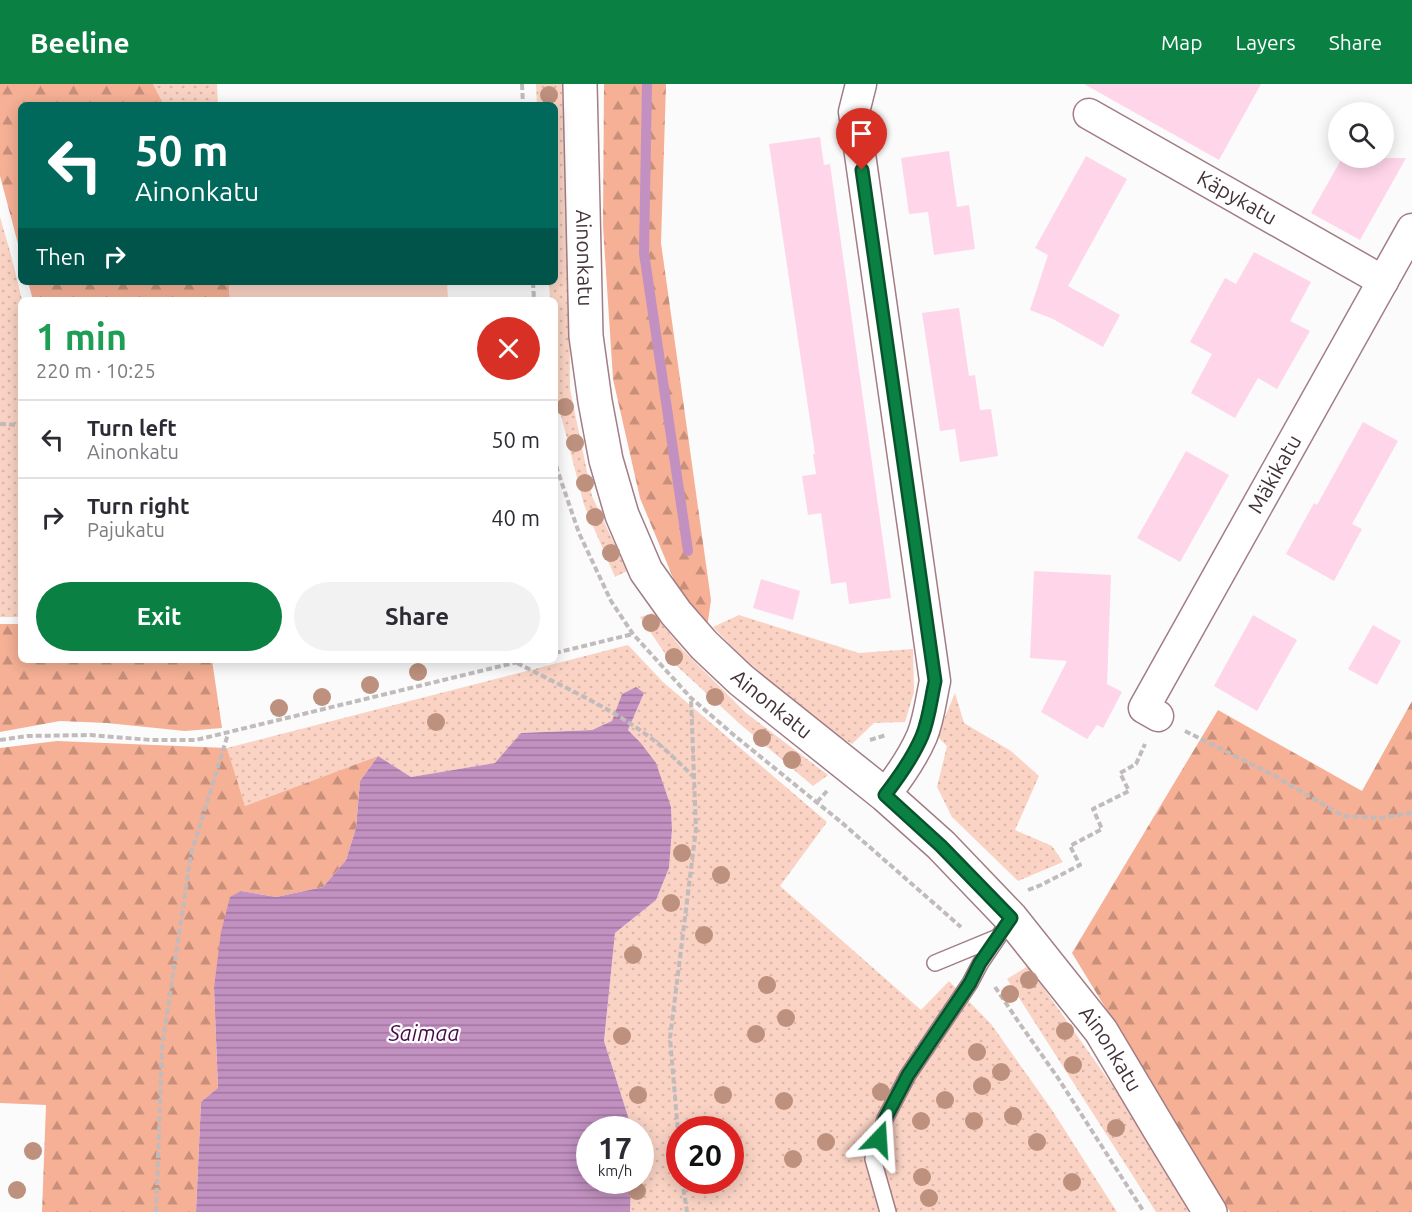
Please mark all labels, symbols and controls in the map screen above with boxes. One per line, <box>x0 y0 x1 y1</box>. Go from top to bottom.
text: Beeline <box>30 27 130 58</box>
text: Map <box>1161 30 1202 54</box>
text: Layers <box>1235 30 1296 54</box>
text: Share <box>1329 30 1382 54</box>
map controls <box>1328 102 1394 168</box>
button: search <box>1328 102 1394 168</box>
pin <box>836 108 887 170</box>
icon: arrive <box>845 117 878 150</box>
icon: left <box>36 126 114 204</box>
text: 50 m <box>135 127 229 174</box>
street label: Käpykatu <box>1193 165 1281 229</box>
text: Ainonkatu <box>135 176 259 206</box>
street label: Ainonkatu <box>572 209 598 307</box>
icon: right <box>98 240 131 273</box>
text: Then <box>36 244 86 269</box>
text: 1 min <box>36 316 127 357</box>
button: close <box>477 317 540 380</box>
text: 220 m · 10:25 <box>36 359 156 382</box>
text: Turn left <box>87 415 177 440</box>
icon: left <box>36 423 69 456</box>
text: 50 m <box>491 427 540 452</box>
street label: Mäkikatu <box>1242 430 1305 517</box>
text: Ainonkatu <box>87 440 179 463</box>
text: Turn right <box>87 493 189 518</box>
icon: right <box>36 501 69 534</box>
text: 40 m <box>491 505 540 530</box>
text: Pajukatu <box>87 518 165 541</box>
button: Exit <box>36 582 282 651</box>
button: Share <box>294 582 540 651</box>
street label: Ainonkatu <box>727 664 817 743</box>
street label: Ainonkatu <box>1075 1001 1147 1095</box>
water label: Saimaa <box>388 1020 459 1045</box>
position arrow <box>847 1107 911 1171</box>
speed limit sign: 20 <box>666 1116 744 1194</box>
text: 17 <box>598 1131 632 1165</box>
text: km/h <box>598 1162 632 1179</box>

